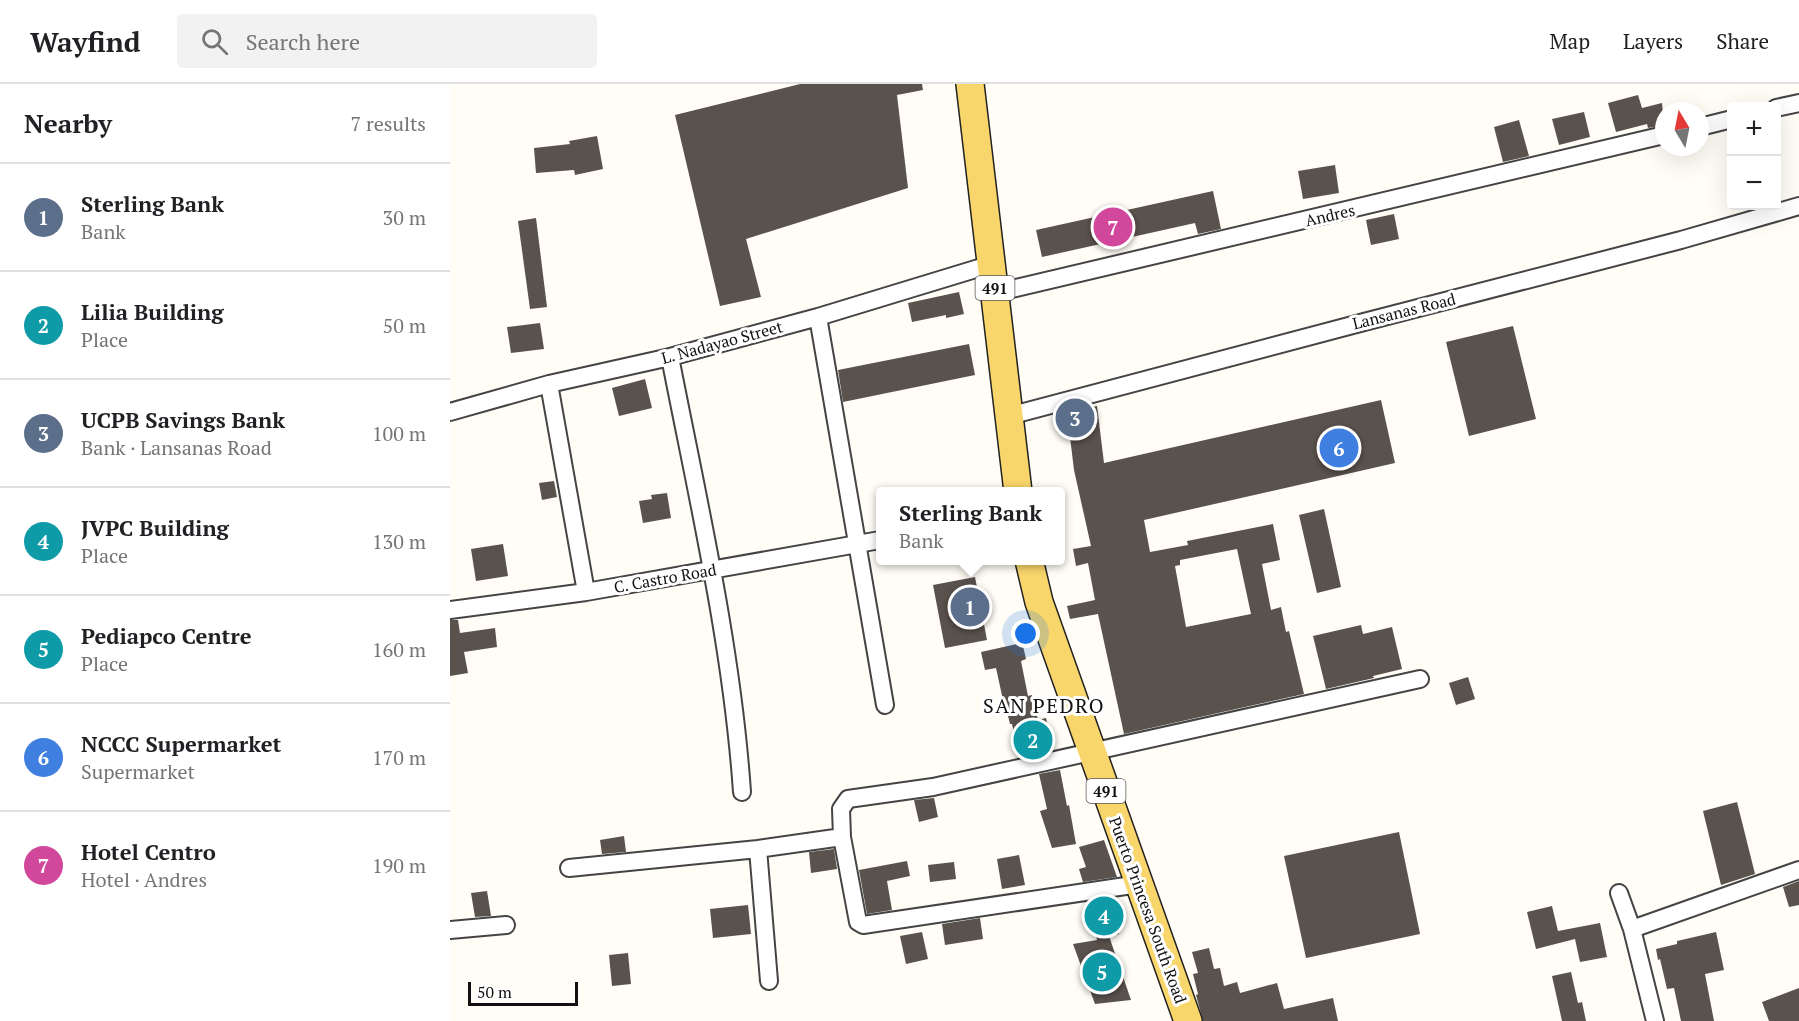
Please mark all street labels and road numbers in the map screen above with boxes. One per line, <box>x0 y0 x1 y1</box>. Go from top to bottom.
street label: Andres <box>1303 199 1357 231</box>
road number: 491 <box>976 276 1014 300</box>
street label: Lansanas Road <box>1350 288 1458 334</box>
street label: L. Nadayao Street <box>659 315 785 369</box>
street label: C. Castro Road <box>612 558 718 598</box>
road number: 491 <box>1086 779 1126 803</box>
street label: Puerto Princesa South Road <box>1104 814 1192 1007</box>

